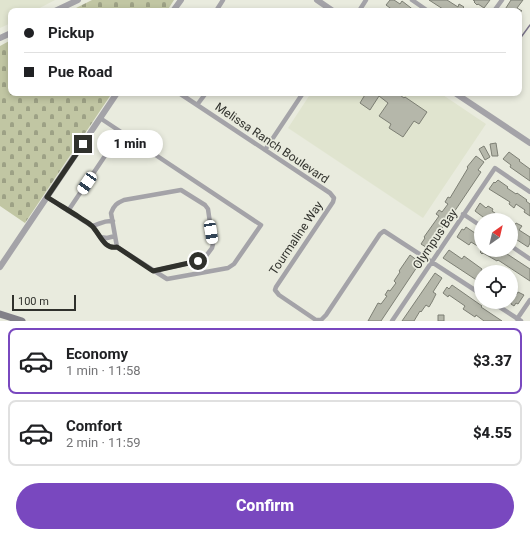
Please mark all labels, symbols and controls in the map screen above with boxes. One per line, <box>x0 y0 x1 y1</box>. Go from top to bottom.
text: Pickup <box>48 24 94 42</box>
text: Pue Road <box>48 63 112 81</box>
street label: Melissa Ranch Boulevard <box>212 100 332 186</box>
callout: 1 min <box>97 130 163 158</box>
route end <box>74 135 92 153</box>
text: 1 min <box>114 136 146 151</box>
car <box>75 170 99 196</box>
street label: Tourmaline Way <box>266 198 326 277</box>
street label: Olympus Bay <box>410 206 460 272</box>
north arrow <box>474 213 518 257</box>
map controls <box>474 213 518 309</box>
car <box>203 219 219 245</box>
route start <box>189 252 207 270</box>
button: locate <box>474 265 518 309</box>
scale bar <box>12 293 76 312</box>
text: 100 m <box>18 295 49 308</box>
icon: car <box>18 343 54 379</box>
text: Economy <box>66 345 128 363</box>
text: $3.37 <box>473 352 512 370</box>
text: 1 min · 11:58 <box>66 363 141 378</box>
icon: car <box>18 415 54 451</box>
text: Comfort <box>66 417 122 435</box>
text: $4.55 <box>473 424 512 442</box>
text: 2 min · 11:59 <box>66 435 141 450</box>
button: Confirm <box>16 483 514 529</box>

